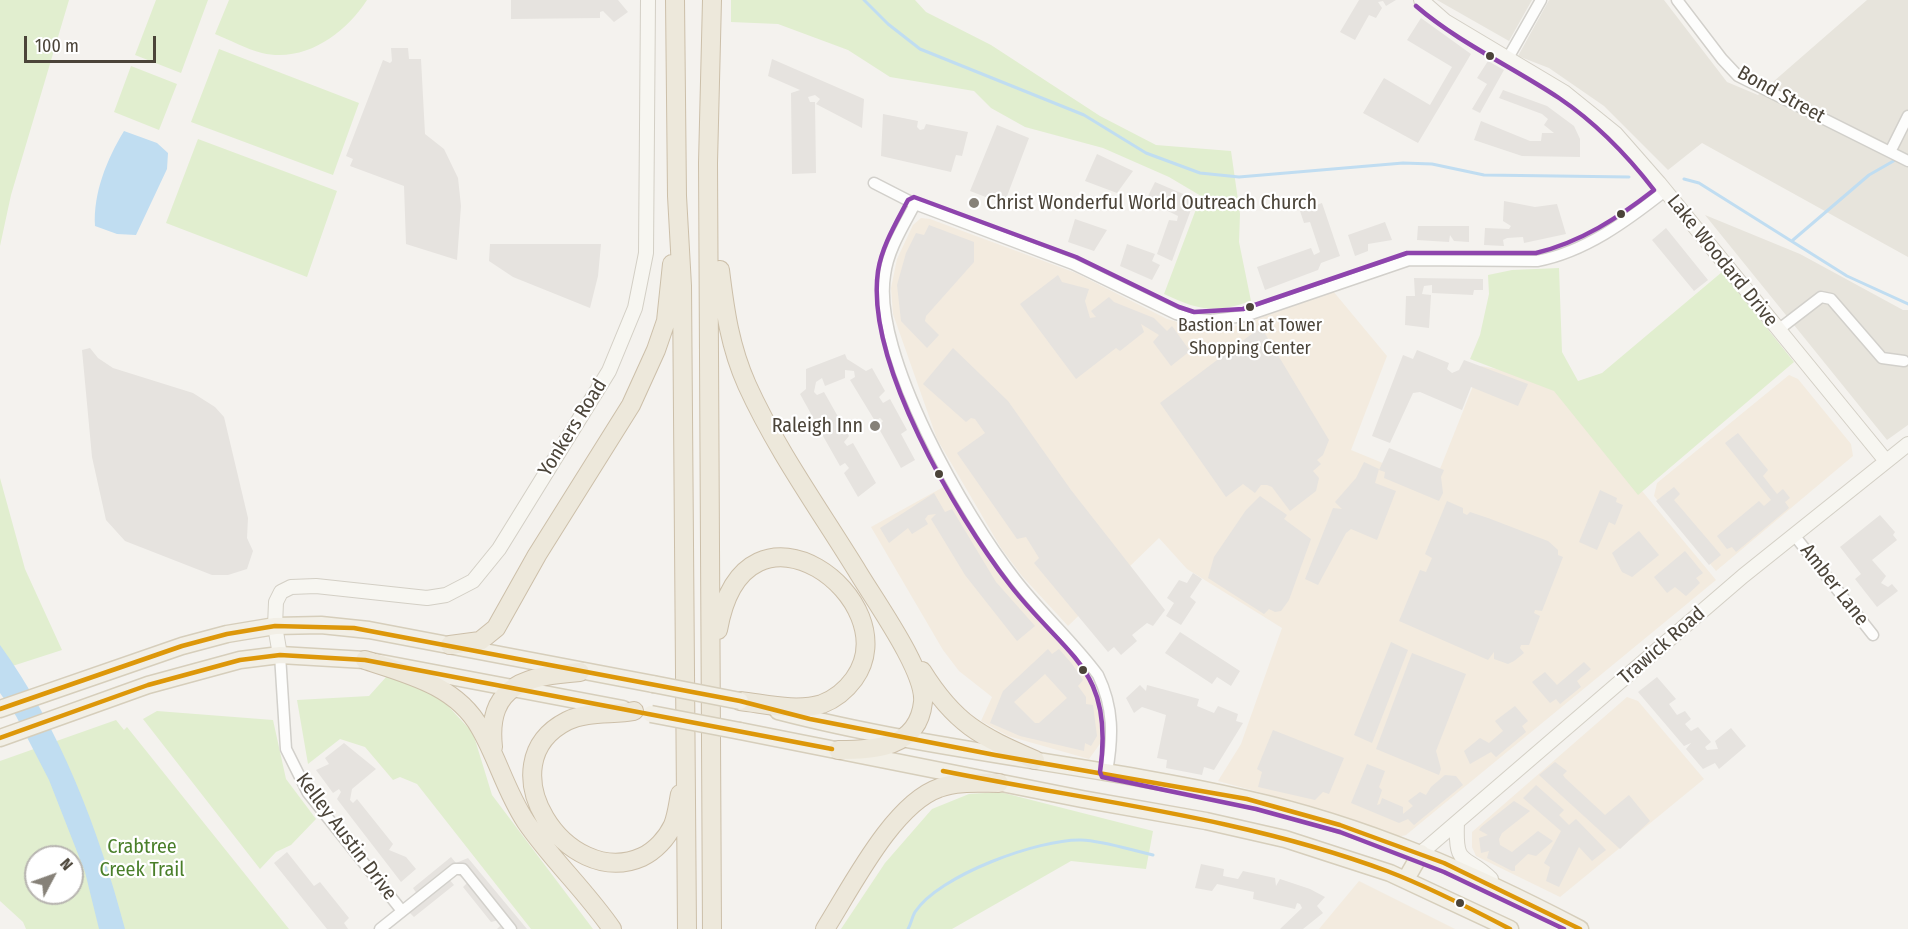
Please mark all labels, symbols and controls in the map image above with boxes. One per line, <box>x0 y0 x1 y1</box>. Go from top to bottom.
scale bar <box>27 24 159 62</box>
text: 100 m <box>35 35 79 57</box>
unlabelled marker <box>1484 50 1496 62</box>
street label: Bond Street <box>1733 61 1829 129</box>
street label: Lake Woodard Drive <box>1661 190 1783 332</box>
place label: Christ Wonderful World Outreach Church <box>986 191 1317 215</box>
marker: Christ Wonderful World Outreach Church <box>967 196 981 210</box>
unlabelled marker <box>1615 208 1627 220</box>
marker: Bastion Ln at Tower Shopping Center <box>1244 301 1256 313</box>
place label: Bastion Ln at Tower Shopping Center <box>1178 315 1322 358</box>
street label: Yonkers Road <box>534 375 612 481</box>
place label: Raleigh Inn <box>772 414 863 438</box>
marker: Raleigh Inn <box>868 419 882 433</box>
unlabelled marker <box>933 468 945 480</box>
street label: Amber Lane <box>1795 539 1873 631</box>
street label: Trawick Road <box>1614 602 1710 690</box>
unlabelled marker <box>1077 664 1089 676</box>
street label: Kelley Austin Drive <box>290 769 402 905</box>
park label: Crabtree Creek Trail <box>99 835 185 882</box>
north arrow <box>24 845 84 905</box>
text: N <box>56 854 77 874</box>
unlabelled marker <box>1454 897 1466 909</box>

